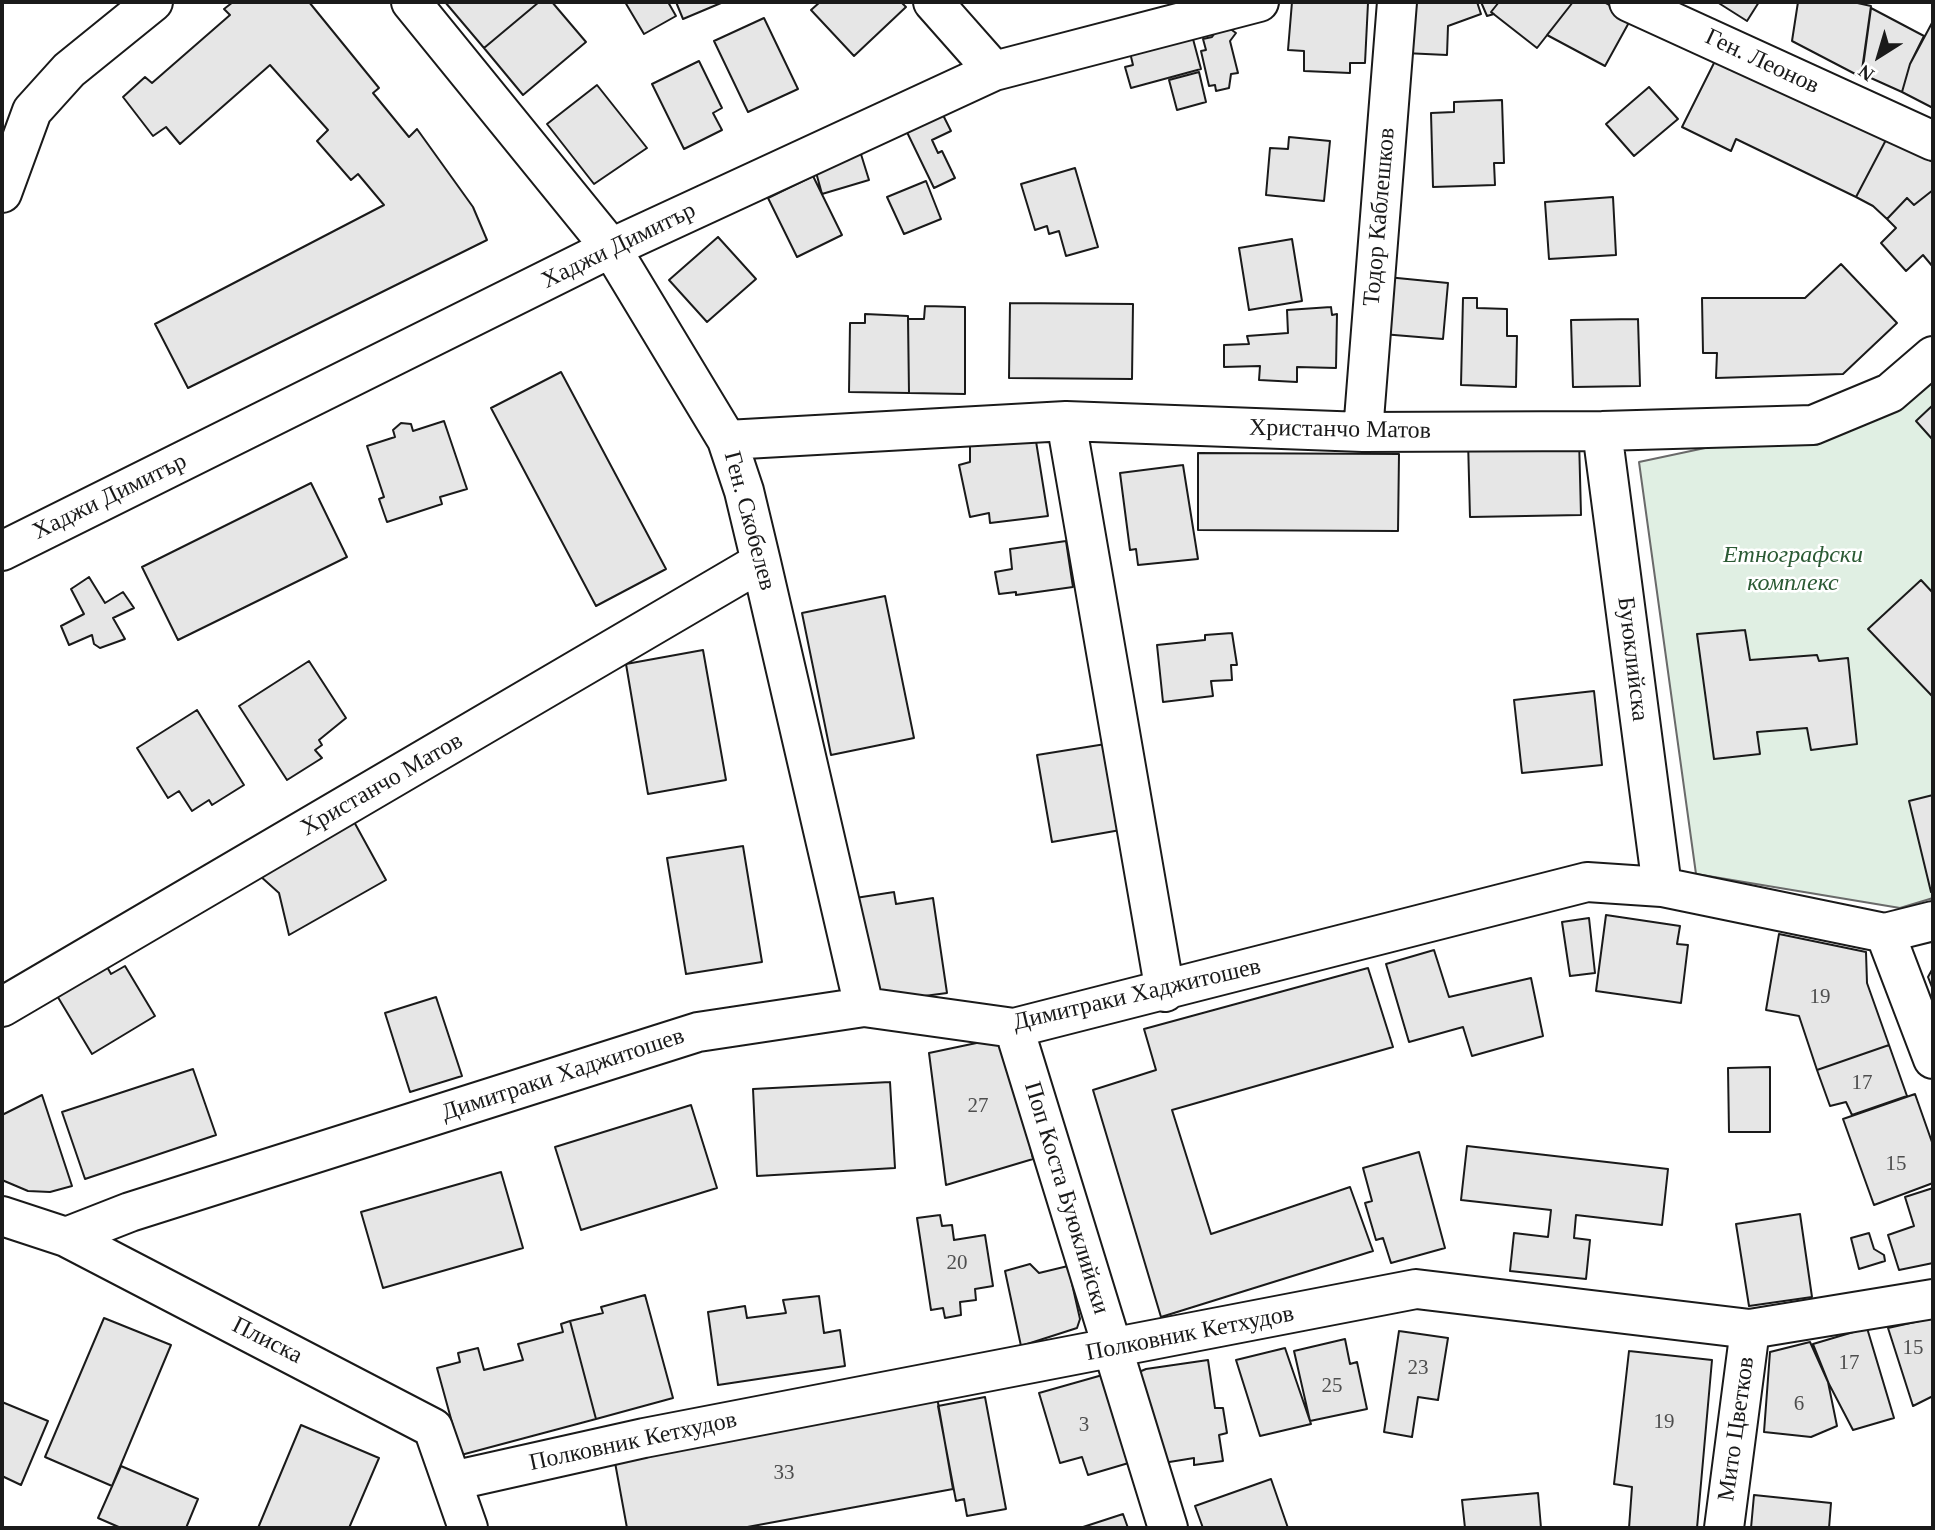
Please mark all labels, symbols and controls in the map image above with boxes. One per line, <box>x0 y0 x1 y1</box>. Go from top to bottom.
north arrow <box>1844 21 1914 91</box>
street label: Ген. Леонов <box>1700 23 1824 101</box>
text: N <box>1854 61 1878 86</box>
street label: Тодор Каблешков <box>1358 126 1402 308</box>
street label: Хаджи Димитър <box>537 196 701 296</box>
street label: Христанчо Матов <box>1249 414 1431 446</box>
street label: Хаджи Димитър <box>28 447 192 547</box>
street label: Ген. Скобелев <box>717 448 781 594</box>
park label: Етнографски комплекс <box>1723 542 1863 598</box>
street label: Буюклийска <box>1610 595 1654 723</box>
street label: Христанчо Матов <box>296 727 468 843</box>
street label: Димитраки Хаджитошев <box>1010 952 1264 1038</box>
house number: 19 <box>1810 984 1830 1010</box>
street label: Димитраки Хаджитошев <box>438 1022 688 1128</box>
house number: 17 <box>1852 1070 1872 1096</box>
street label: Поп Коста Буюклийски <box>1017 1078 1115 1318</box>
house number: 27 <box>968 1093 988 1119</box>
house number: 15 <box>1885 1151 1906 1177</box>
house number: 20 <box>946 1250 968 1276</box>
street label: Полковник Кетхудов <box>1083 1300 1297 1368</box>
street label: Плиска <box>227 1311 307 1371</box>
house number: 15 <box>1902 1335 1924 1361</box>
house number: 17 <box>1839 1350 1860 1376</box>
house number: 23 <box>1408 1355 1428 1381</box>
street label: Мито Цветков <box>1713 1355 1761 1503</box>
house number: 25 <box>1322 1373 1342 1399</box>
house number: 6 <box>1794 1391 1804 1417</box>
street label: Полковник Кетхудов <box>527 1406 739 1478</box>
house number: 19 <box>1654 1409 1674 1435</box>
house number: 3 <box>1079 1412 1089 1438</box>
house number: 33 <box>774 1460 794 1486</box>

